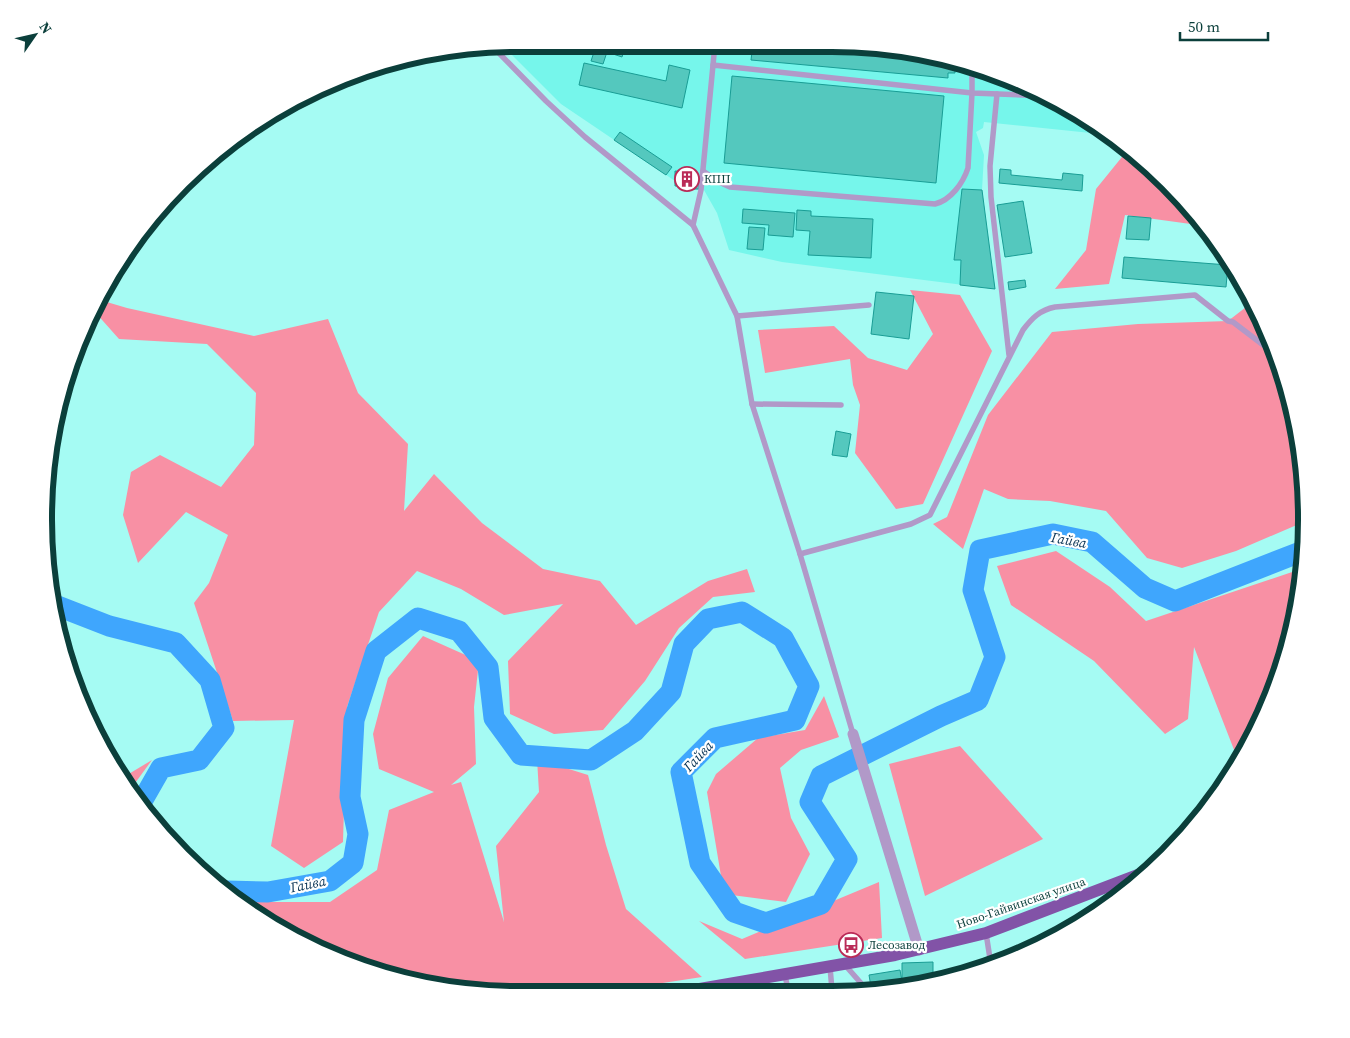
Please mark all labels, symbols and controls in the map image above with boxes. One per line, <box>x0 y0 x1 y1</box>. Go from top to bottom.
north arrow <box>10 10 60 60</box>
scale bar <box>1180 10 1268 42</box>
text: 50 m <box>1188 16 1220 37</box>
text: N <box>35 18 57 38</box>
building icon: КПП <box>674 166 700 192</box>
place label: КПП <box>704 171 730 187</box>
water label: Гайва <box>1049 527 1089 553</box>
water label: Гайва <box>678 736 718 777</box>
water label: Гайва <box>287 870 328 898</box>
street label: Ново-Гайвинская улица <box>954 873 1088 933</box>
bus stop icon: Лесозавод <box>838 932 864 958</box>
place label: Лесозавод <box>868 937 925 953</box>

